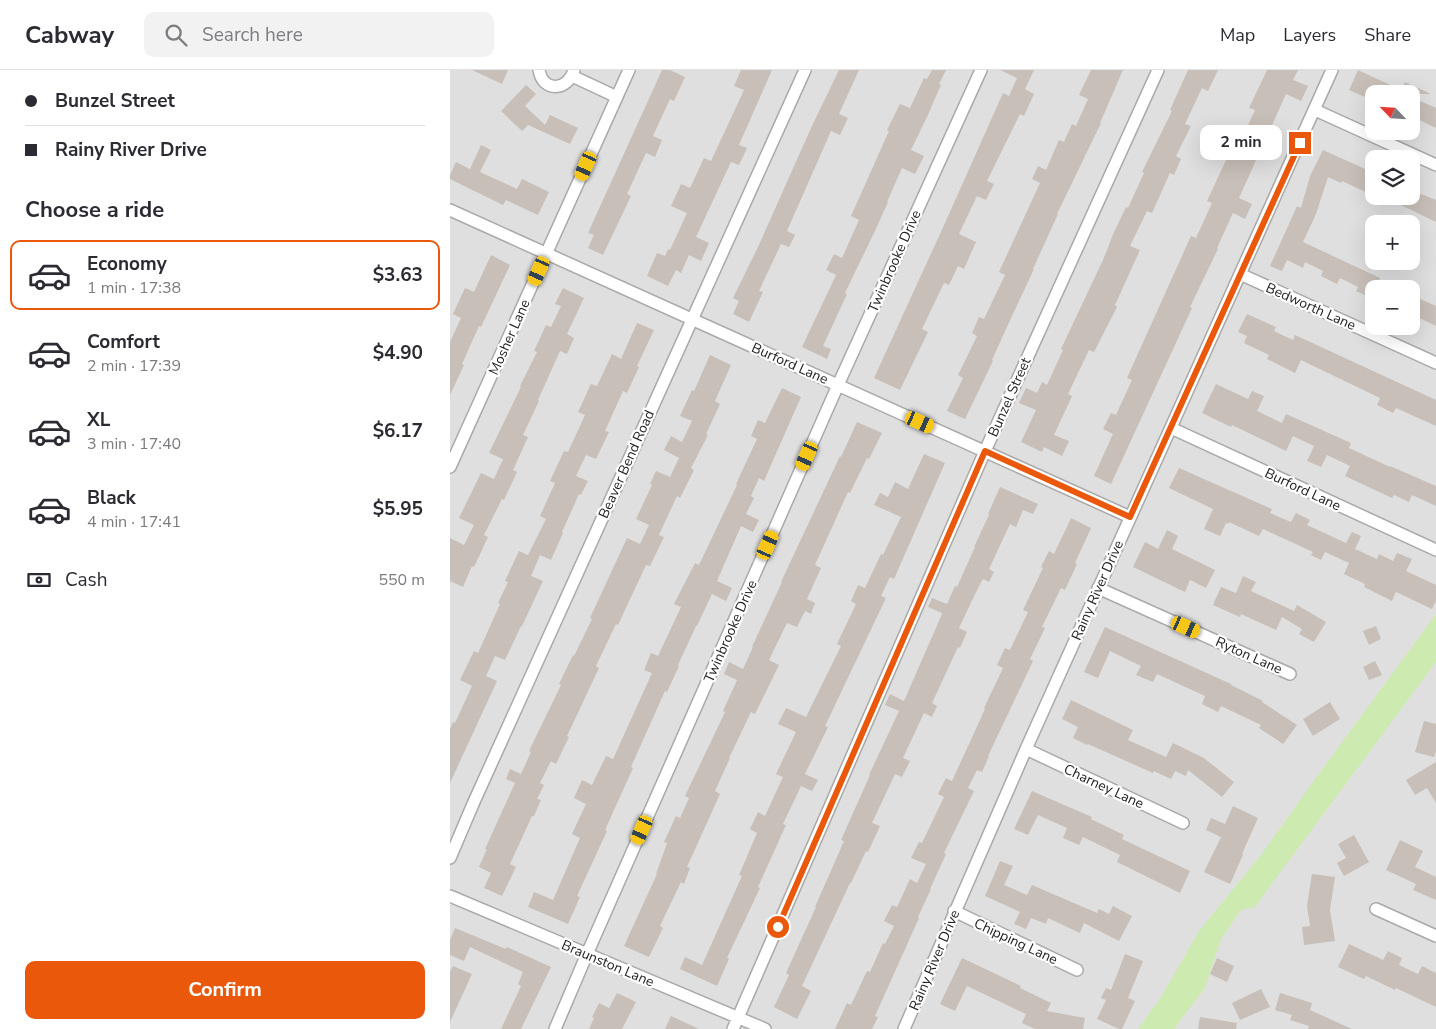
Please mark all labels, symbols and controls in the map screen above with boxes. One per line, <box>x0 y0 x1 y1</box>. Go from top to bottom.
search box <box>144 12 494 57</box>
text: Cabway <box>25 19 114 51</box>
icon: search <box>162 21 190 49</box>
text: Search here <box>202 22 303 48</box>
text: Map <box>1220 23 1255 47</box>
text: Layers <box>1283 23 1336 47</box>
text: Share <box>1364 23 1411 47</box>
north arrow <box>1365 85 1420 140</box>
map controls <box>1365 85 1420 335</box>
text: Bunzel Street <box>55 88 175 114</box>
callout: 2 min <box>1200 126 1282 160</box>
text: 2 min <box>1220 131 1262 153</box>
route end <box>1289 132 1311 154</box>
text: Rainy River Drive <box>55 137 207 163</box>
car <box>573 149 598 183</box>
button: layers <box>1365 150 1420 205</box>
text: Choose a ride <box>25 195 164 225</box>
street label: Twinbrooke Drive <box>863 207 926 315</box>
button: + <box>1365 215 1420 270</box>
text: Economy <box>87 251 167 277</box>
icon: car <box>27 253 72 298</box>
car <box>526 254 551 288</box>
text: $3.63 <box>373 262 423 288</box>
text: 1 min · 17:38 <box>87 277 181 299</box>
street label: Bedworth Lane <box>1263 278 1359 335</box>
button: − <box>1365 280 1420 335</box>
street label: Mosher Lane <box>484 296 535 378</box>
text: Comfort <box>87 329 160 355</box>
icon: car <box>27 331 72 376</box>
street label: Burford Lane <box>748 338 831 389</box>
text: $4.90 <box>373 340 423 366</box>
street label: Bunzel Street <box>983 354 1035 440</box>
text: 2 min · 17:39 <box>87 355 181 377</box>
text: XL <box>87 407 110 433</box>
street label: Beaver Bend Road <box>594 407 659 521</box>
icon: car <box>27 409 72 454</box>
car <box>903 409 936 435</box>
text: $6.17 <box>373 418 423 444</box>
text: 3 min · 17:40 <box>87 433 181 455</box>
car <box>794 439 819 473</box>
street label: Burford Lane <box>1262 464 1344 515</box>
text: Black <box>87 485 136 511</box>
icon: car <box>27 487 72 532</box>
text: $5.95 <box>373 496 423 522</box>
text: 4 min · 17:41 <box>87 511 181 533</box>
car <box>755 528 780 562</box>
street label: Rainy River Drive <box>1067 537 1128 643</box>
icon: cash <box>25 566 53 594</box>
text: Cash <box>65 567 107 593</box>
text: 550 m <box>378 569 425 591</box>
street label: Twinbrooke Drive <box>699 577 762 685</box>
car <box>1169 614 1202 640</box>
street label: Ryton Lane <box>1212 632 1285 679</box>
street label: Charney Lane <box>1061 760 1147 813</box>
car <box>629 813 654 847</box>
street label: Rainy River Drive <box>905 907 964 1013</box>
street label: Chipping Lane <box>971 914 1061 969</box>
route start <box>767 916 789 938</box>
street label: Braunston Lane <box>559 935 657 992</box>
button: Confirm <box>25 961 425 1019</box>

